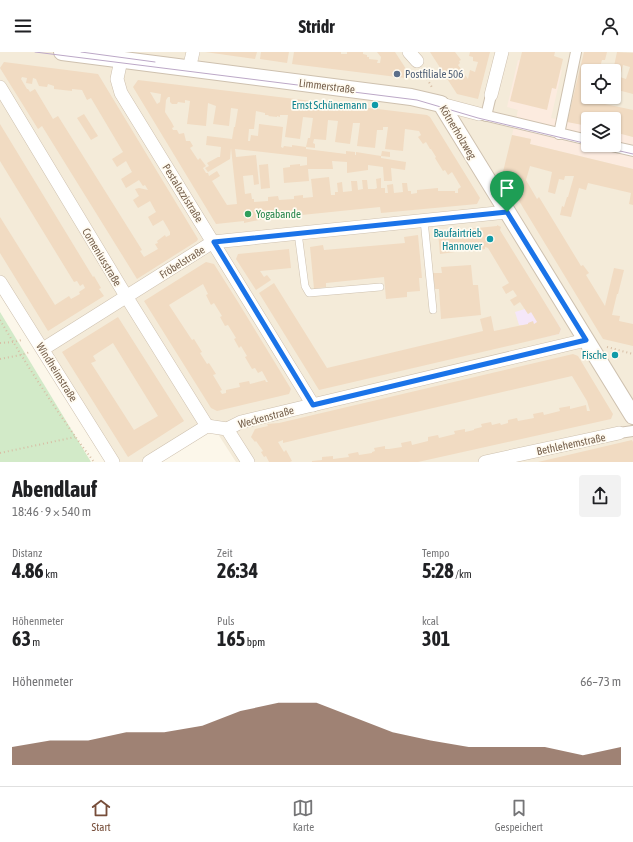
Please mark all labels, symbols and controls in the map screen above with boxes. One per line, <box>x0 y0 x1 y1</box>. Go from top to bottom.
icon: menu <box>12 15 34 37</box>
icon: person <box>599 15 621 37</box>
text: Stridr <box>298 16 335 37</box>
map controls <box>581 64 621 152</box>
button: locate <box>581 64 621 104</box>
place label: Postfiliale 506 <box>405 68 463 80</box>
marker: Postfiliale 506 <box>392 69 402 79</box>
street label: Limmerstraße <box>298 77 356 95</box>
place label: Ernst Schünemann <box>292 99 367 111</box>
marker: Ernst Schünemann <box>370 100 380 110</box>
street label: Kötnerholzweg <box>437 103 479 161</box>
button: layers <box>581 112 621 152</box>
street label: Pestalozzistraße <box>160 162 206 224</box>
pin <box>490 171 524 212</box>
icon: arrive <box>496 177 518 199</box>
place label: Yogabande <box>256 208 301 220</box>
marker: Yogabande <box>243 209 253 219</box>
street label: Comeniusstraße <box>80 226 124 288</box>
place label: Baufairtrieb Hannover <box>433 227 483 252</box>
marker: Baufairtrieb Hannover <box>485 234 495 244</box>
street label: Fröbelstraße <box>157 243 207 281</box>
street label: Windheimstraße <box>34 340 80 404</box>
place label: Fische <box>582 349 607 361</box>
marker: Fische <box>610 350 620 360</box>
street label: Weckenstraße <box>237 404 295 430</box>
street label: Bethlehemstraße <box>535 431 607 457</box>
button: share <box>579 475 621 517</box>
text: Abendlauf <box>12 476 97 502</box>
text: 18:46 · 9 × 540 m <box>12 504 91 519</box>
text: Distanz <box>12 547 42 559</box>
text: Zeit <box>217 547 233 559</box>
text: Tempo <box>422 547 449 559</box>
text: 4.86 <box>12 559 44 582</box>
text: 26:34 <box>217 559 258 582</box>
text: 5:28 <box>422 559 454 582</box>
text: km <box>44 568 58 580</box>
text: /km <box>454 568 472 580</box>
text: Höhenmeter <box>12 615 63 627</box>
text: Puls <box>217 615 235 627</box>
text: kcal <box>422 615 439 627</box>
text: 63 <box>12 627 31 650</box>
text: 165 <box>217 627 245 650</box>
text: 301 <box>422 627 450 650</box>
text: m <box>31 636 40 648</box>
text: bpm <box>245 636 265 648</box>
text: Höhenmeter <box>12 674 73 689</box>
text: 66–73 m <box>580 674 621 689</box>
tab: Start <box>90 797 112 833</box>
tab: Karte <box>292 797 314 833</box>
tab: Gespeichert <box>495 797 543 833</box>

